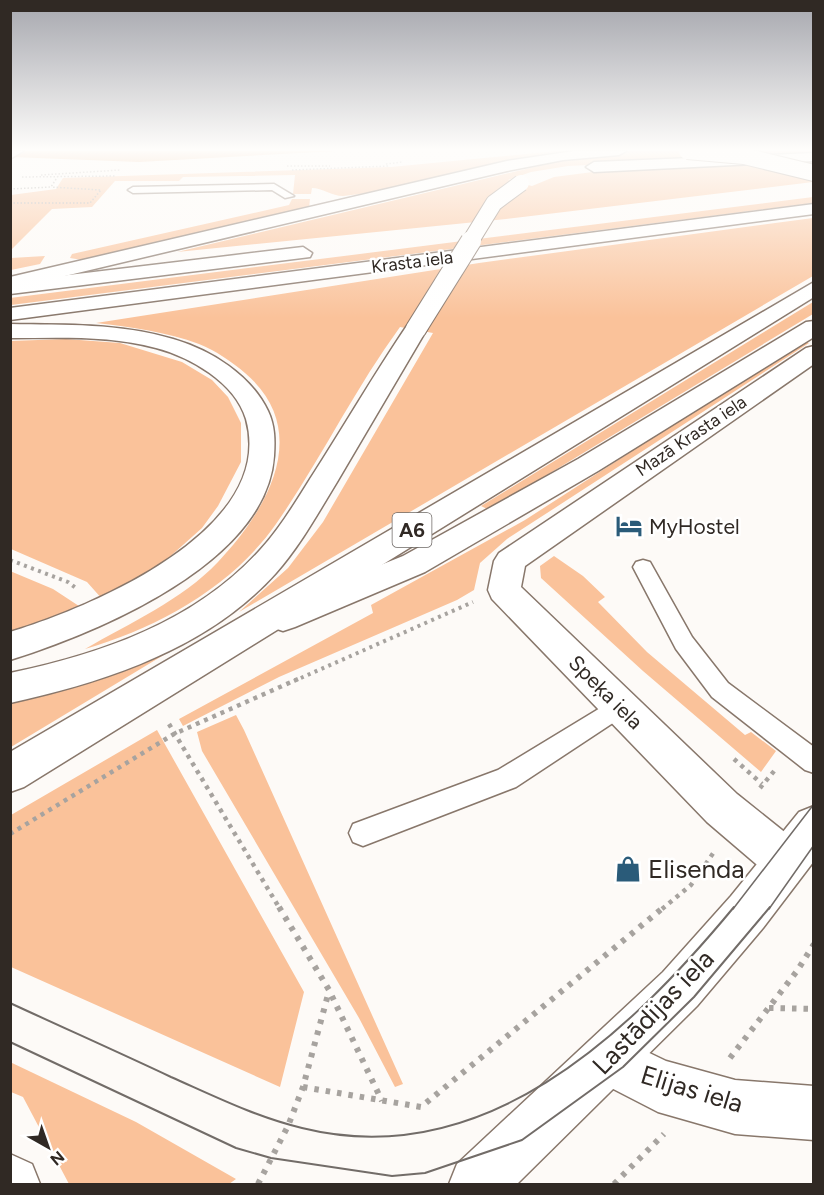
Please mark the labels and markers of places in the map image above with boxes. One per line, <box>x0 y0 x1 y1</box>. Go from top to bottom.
hotel icon: MyHostel <box>614 511 644 541</box>
place label: MyHostel <box>649 514 740 539</box>
place label: Elisenda <box>648 853 744 885</box>
shop icon: Elisenda <box>613 854 643 884</box>

